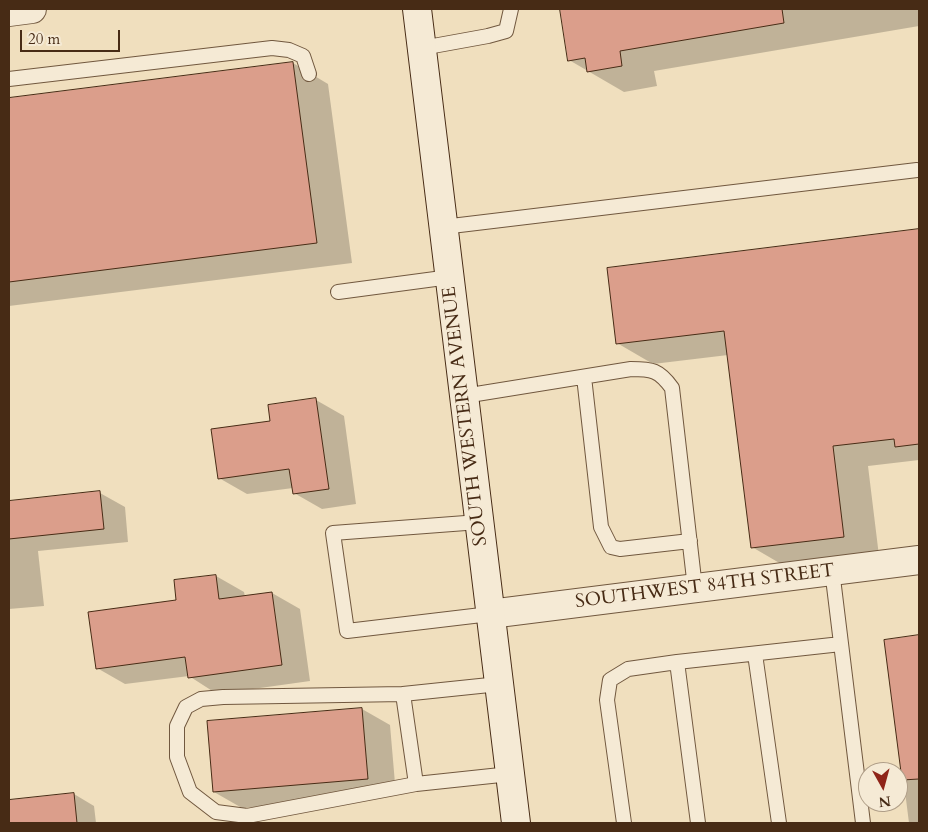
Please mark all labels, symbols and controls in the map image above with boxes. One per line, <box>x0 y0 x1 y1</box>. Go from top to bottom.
scale bar <box>22 20 122 52</box>
text: 20 m <box>28 29 60 49</box>
street label: SOUTH WESTERN AVENUE <box>439 285 493 547</box>
street label: SOUTHWEST 84TH STREET <box>574 560 836 614</box>
north arrow <box>858 762 908 812</box>
text: N <box>878 791 892 812</box>

